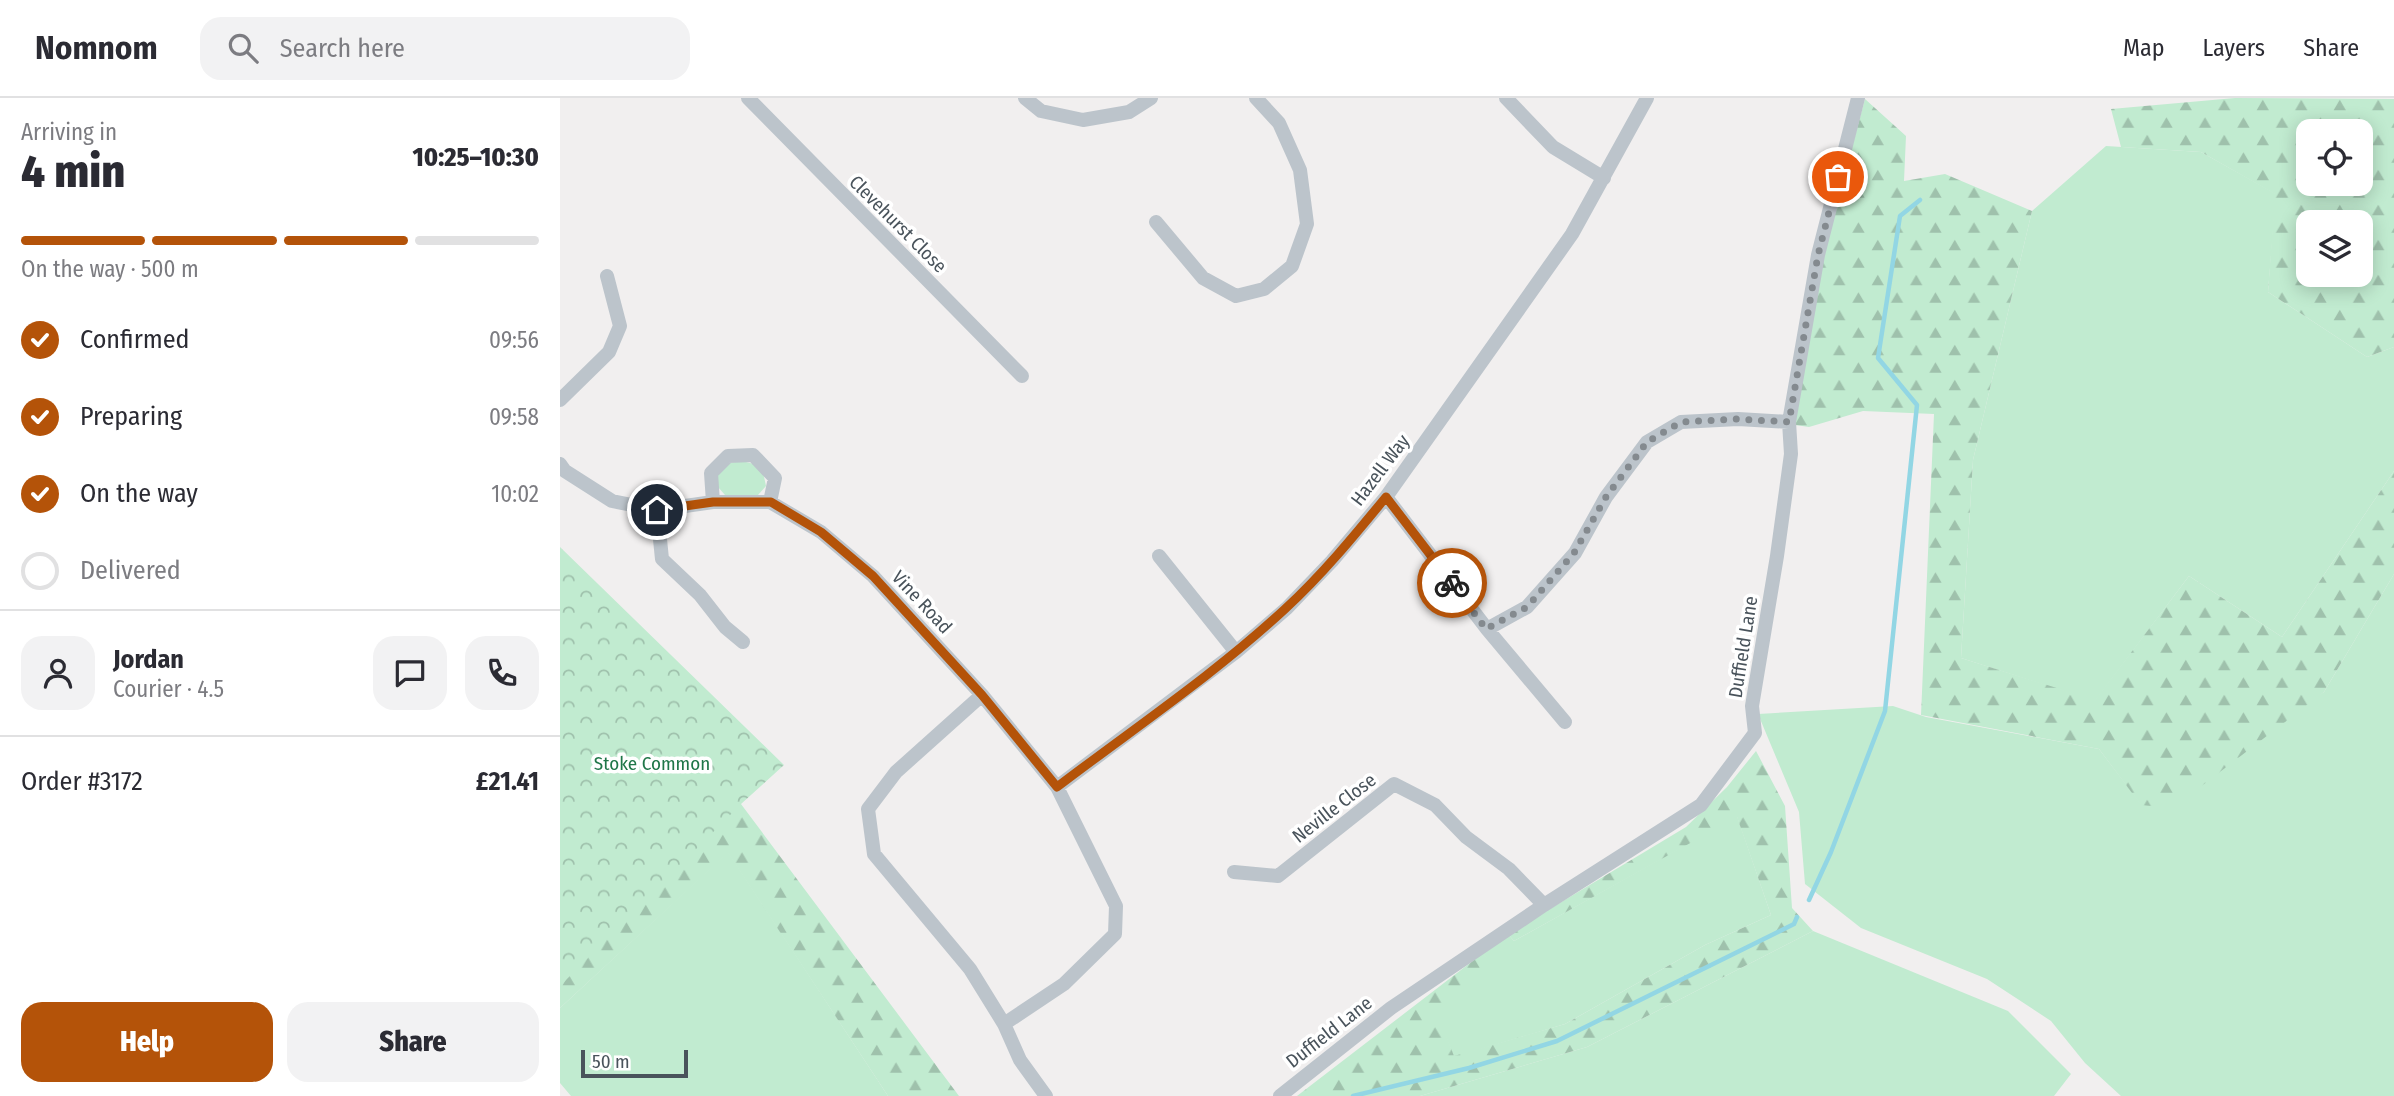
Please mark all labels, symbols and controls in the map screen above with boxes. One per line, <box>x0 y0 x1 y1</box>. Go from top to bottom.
search box <box>200 17 690 80</box>
text: Nomnom <box>35 28 158 68</box>
icon: search <box>224 29 262 67</box>
text: Search here <box>280 33 405 64</box>
text: Map <box>2123 34 2165 62</box>
text: Layers <box>2203 34 2265 62</box>
text: Share <box>2303 34 2359 62</box>
text: Arriving in <box>21 118 117 146</box>
map controls <box>2296 119 2373 287</box>
button: locate <box>2296 119 2373 196</box>
text: 10:25–10:30 <box>413 142 539 173</box>
text: 4 min <box>21 144 125 199</box>
pin <box>1808 147 1868 207</box>
icon: bag <box>1819 158 1857 196</box>
street label: Clevehurst Close <box>844 170 952 278</box>
button: layers <box>2296 210 2373 287</box>
text: On the way · 500 m <box>21 255 199 283</box>
icon: check <box>21 321 59 359</box>
text: Confirmed <box>80 324 190 355</box>
text: 09:56 <box>489 326 539 354</box>
icon: check <box>21 398 59 436</box>
text: Preparing <box>80 401 182 432</box>
text: 09:58 <box>489 403 539 431</box>
street label: Hazell Way <box>1346 429 1415 510</box>
icon: check <box>21 475 59 513</box>
text: On the way <box>80 478 198 509</box>
text: 10:02 <box>491 480 539 508</box>
pin <box>627 480 687 540</box>
icon: home <box>638 491 676 529</box>
courier <box>1417 548 1487 618</box>
text: Delivered <box>80 555 181 586</box>
icon: bike <box>1433 564 1471 602</box>
street label: Vine Road <box>887 566 957 638</box>
street label: Duffield Lane <box>1724 594 1762 700</box>
button: person <box>21 636 95 710</box>
button: chat <box>373 636 447 710</box>
button: phone <box>465 636 539 710</box>
text: Jordan <box>113 644 184 675</box>
text: Courier · 4.5 <box>113 675 224 703</box>
park label: Stoke Common <box>594 752 710 775</box>
text: Order #3172 <box>21 766 143 797</box>
text: £21.41 <box>476 766 539 797</box>
street label: Neville Close <box>1288 768 1380 848</box>
street label: Duffield Lane <box>1281 991 1377 1073</box>
button: Help <box>21 1002 273 1082</box>
button: Share <box>287 1002 539 1082</box>
scale bar <box>581 1047 688 1079</box>
text: 50 m <box>592 1050 630 1073</box>

